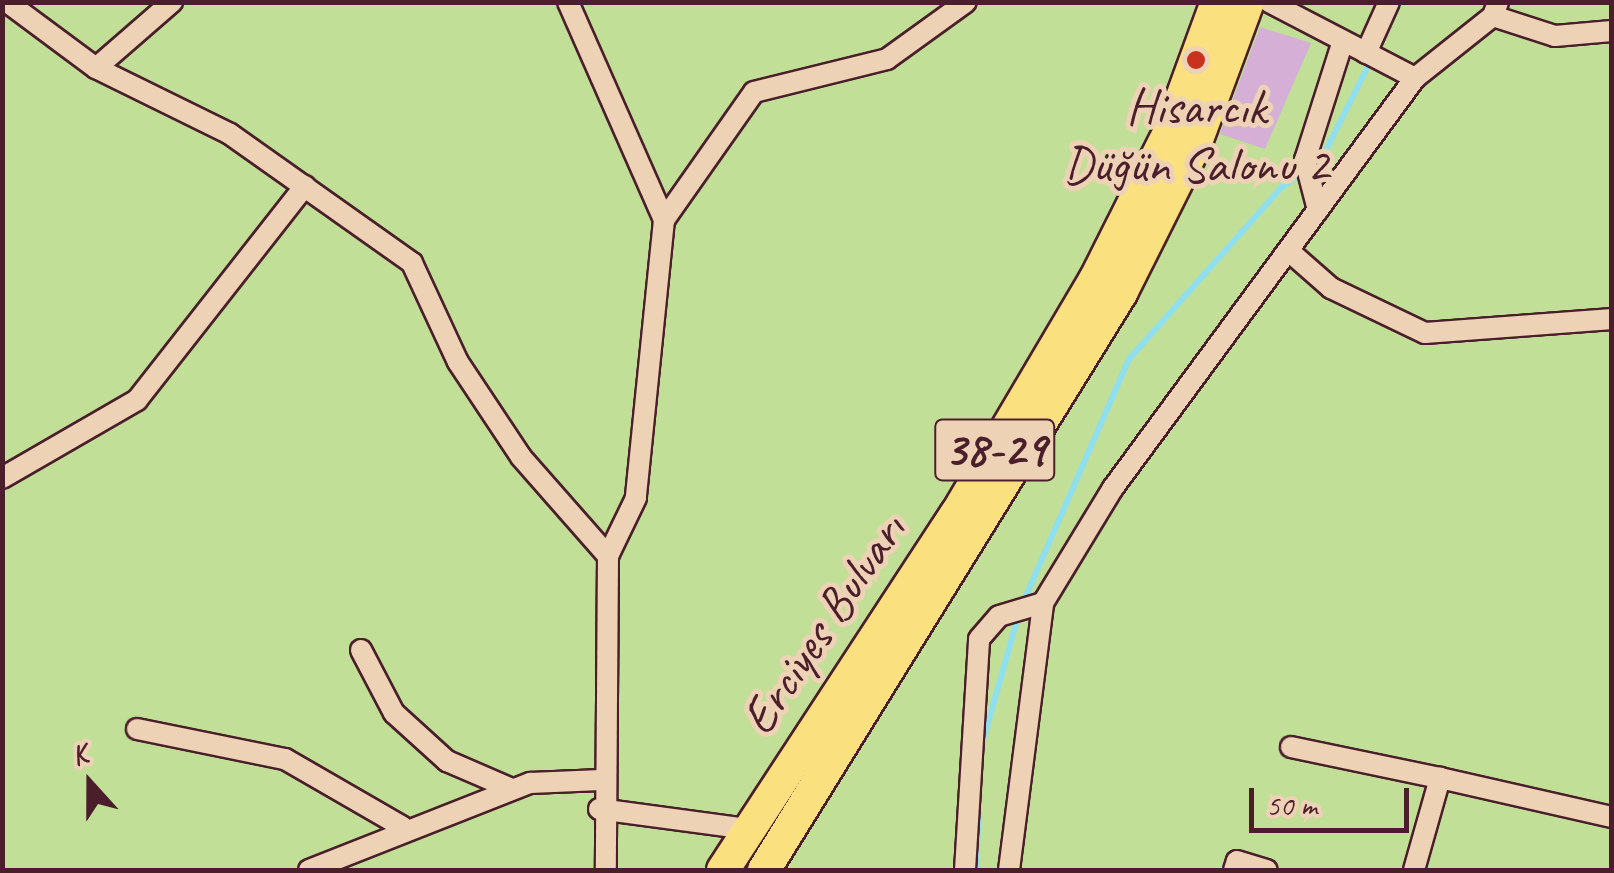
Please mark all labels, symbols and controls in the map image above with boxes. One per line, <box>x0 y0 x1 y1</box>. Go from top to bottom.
marker: Hisarcık Düğün Salonu 2 <box>1185 49 1207 71</box>
place label: Hisarcık Düğün Salonu 2 <box>1063 76 1329 194</box>
road number: 38-29 <box>932 407 1058 493</box>
street label: Erciyes Bulvarı <box>728 503 918 745</box>
north arrow <box>40 733 140 833</box>
text: K <box>66 736 92 773</box>
scale bar <box>1254 768 1414 830</box>
text: 50 m <box>1266 786 1317 824</box>

